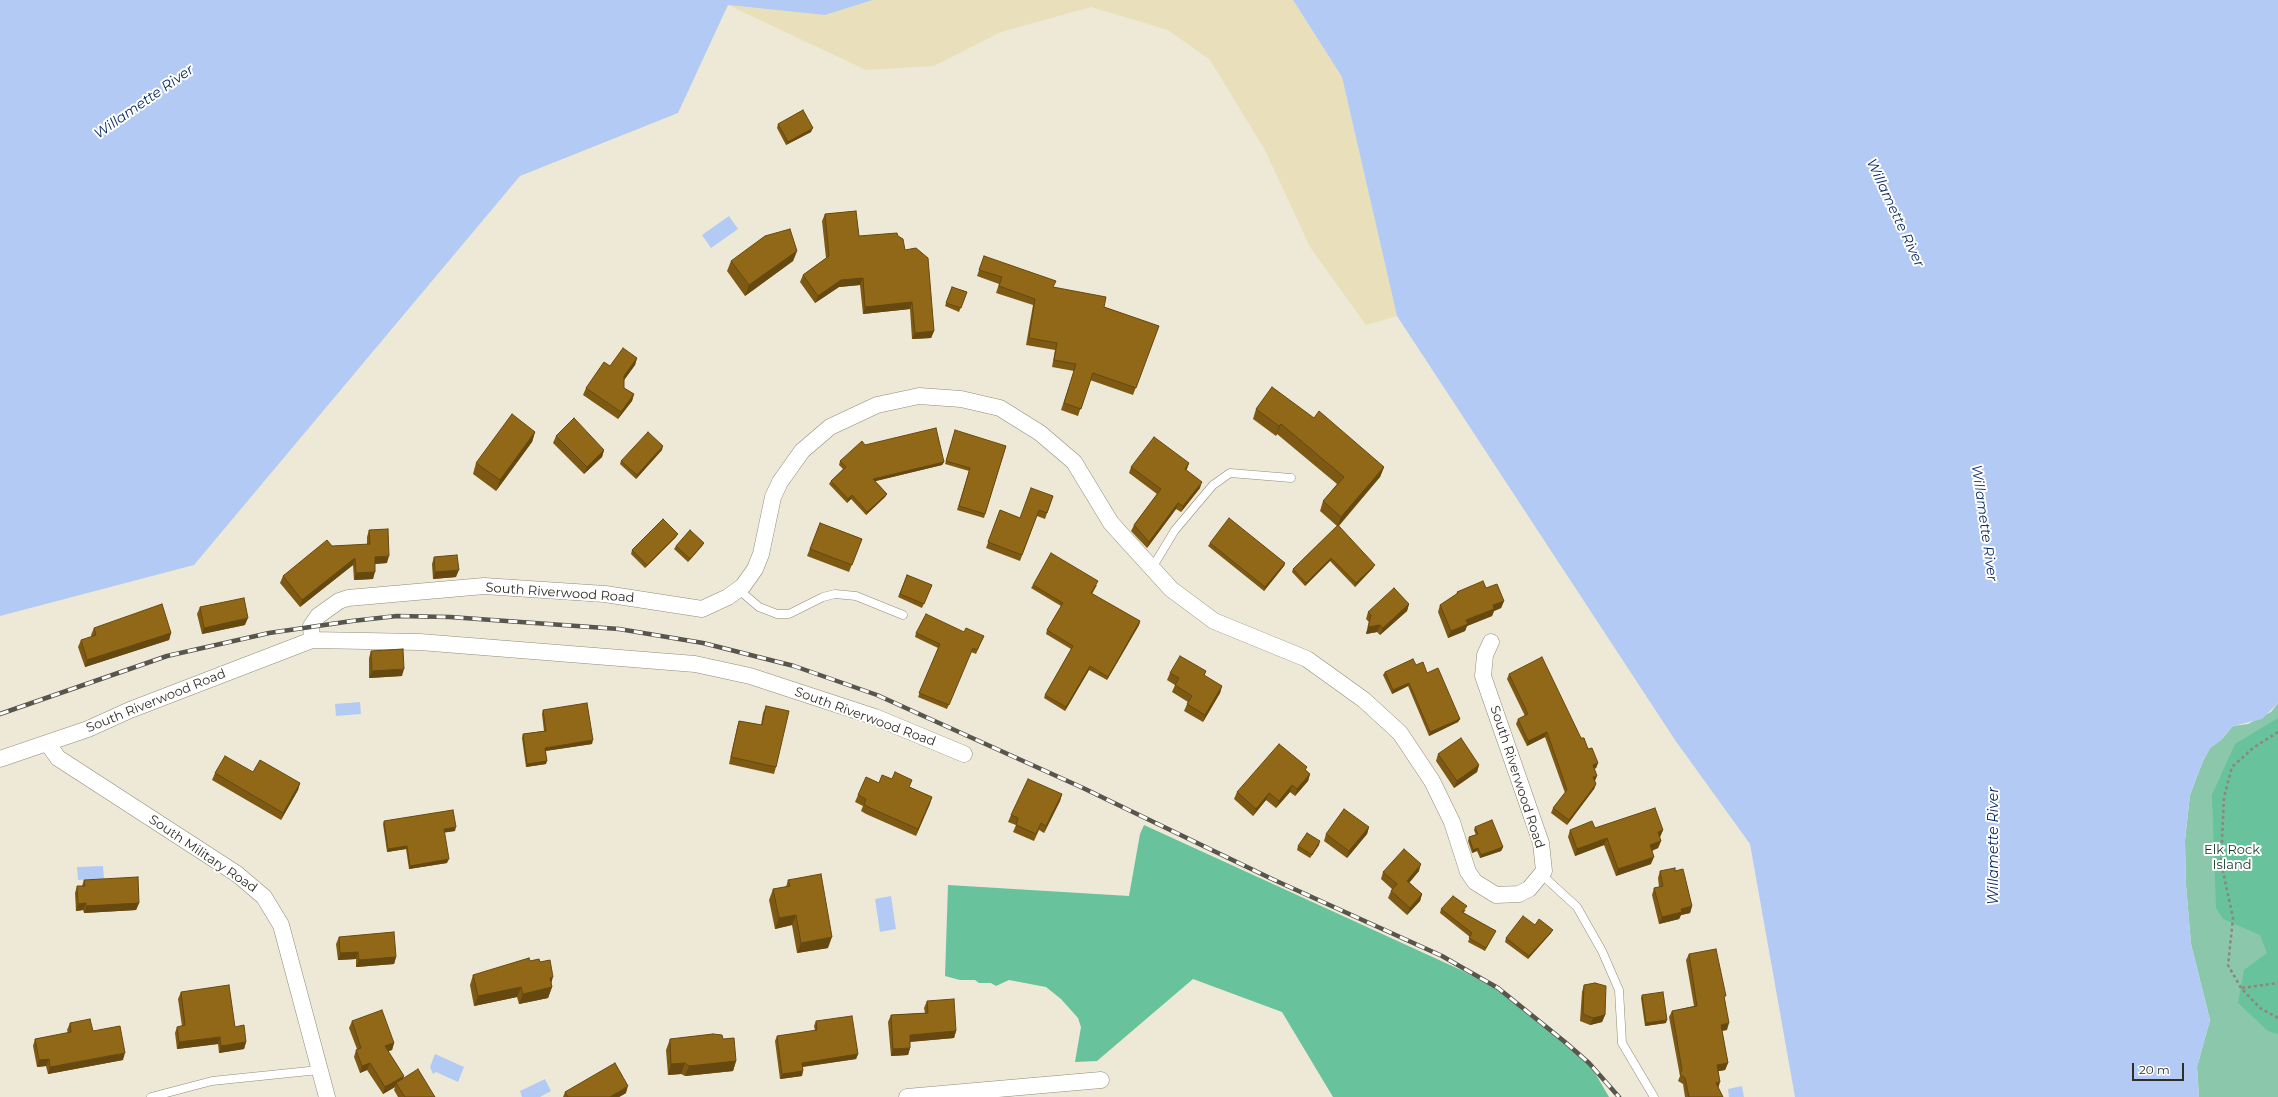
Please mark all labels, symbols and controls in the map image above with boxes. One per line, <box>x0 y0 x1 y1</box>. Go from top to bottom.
water label: Willamette River <box>91 61 197 143</box>
water label: Willamette River <box>1863 156 1927 270</box>
water label: Willamette River <box>1968 464 2000 582</box>
street label: South Riverwood Road <box>485 580 635 606</box>
street label: South Riverwood Road <box>84 666 228 736</box>
street label: South Riverwood Road <box>792 684 938 750</box>
street label: South Riverwood Road <box>1487 704 1547 850</box>
water label: Willamette River <box>1986 787 2002 905</box>
street label: South Military Road <box>146 812 260 896</box>
park label: Elk Rock Island <box>2204 842 2260 873</box>
scale bar <box>2134 1055 2186 1081</box>
text: 20 m <box>2139 1062 2170 1077</box>

